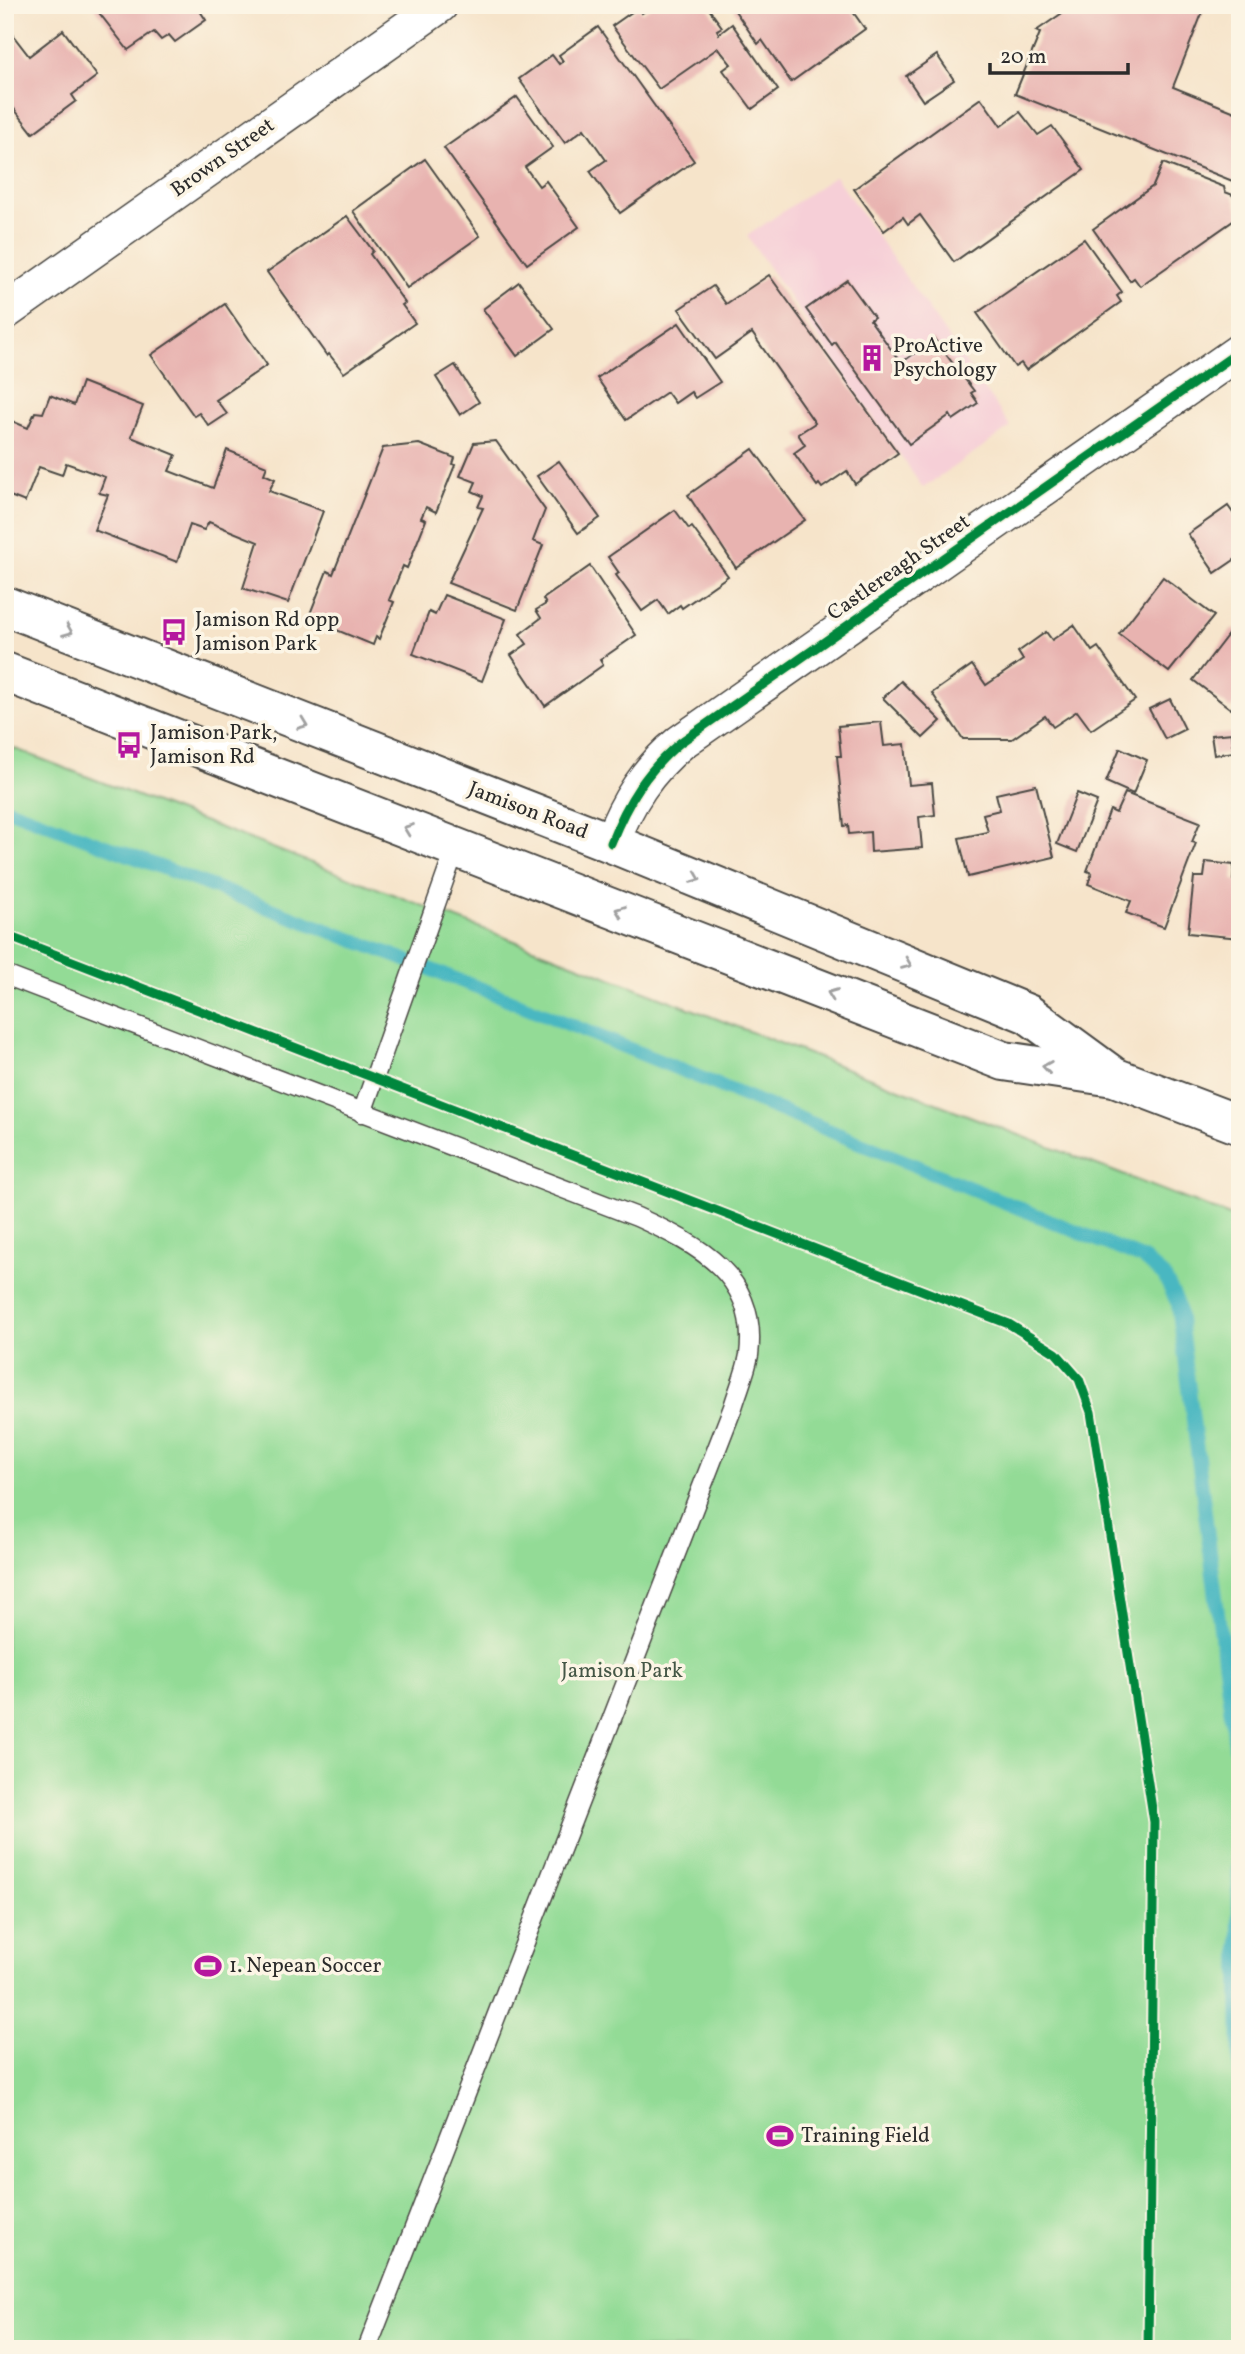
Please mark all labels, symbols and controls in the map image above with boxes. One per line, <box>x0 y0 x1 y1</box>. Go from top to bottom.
scale bar <box>990 32 1128 76</box>
text: 20 m <box>1000 43 1046 72</box>
street label: Brown Street <box>165 111 281 205</box>
place label: ProActive Psychology <box>893 332 997 385</box>
building icon: ProActive Psychology <box>857 343 887 373</box>
street label: Castlereagh Street <box>822 508 976 628</box>
place label: Jamison Rd opp Jamison Park <box>195 606 339 659</box>
bus stop icon: Jamison Rd opp Jamison Park <box>159 617 189 647</box>
one-way arrow <box>62 623 74 637</box>
one-way arrow <box>296 716 308 730</box>
place label: Jamison Park, Jamison Rd <box>150 719 278 772</box>
bus stop icon: Jamison Park, Jamison Rd <box>114 730 144 760</box>
street label: Jamison Road <box>464 775 592 847</box>
one-way arrow <box>403 823 415 837</box>
one-way arrow <box>690 870 702 884</box>
one-way arrow <box>615 906 627 920</box>
one-way arrow <box>900 956 912 970</box>
one-way arrow <box>827 989 839 1003</box>
one-way arrow <box>1041 1060 1053 1075</box>
park label: Jamison Park <box>561 1657 684 1686</box>
sports icon: 1. Nepean Soccer <box>193 1951 223 1981</box>
place label: 1. Nepean Soccer <box>229 1952 382 1981</box>
sports icon: Training Field <box>765 2121 795 2151</box>
place label: Training Field <box>801 2122 930 2151</box>

